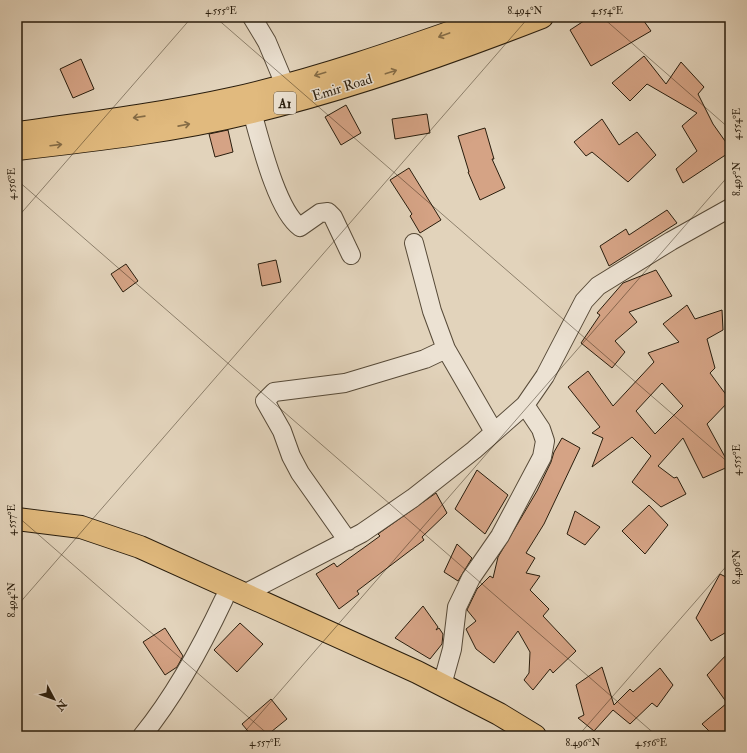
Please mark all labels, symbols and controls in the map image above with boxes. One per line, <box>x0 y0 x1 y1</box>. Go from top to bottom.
text: 4.555°E <box>205 5 237 17</box>
text: 8.494°N <box>507 5 543 17</box>
text: 4.554°E <box>591 5 623 17</box>
one-way arrow <box>438 31 450 39</box>
one-way arrow <box>385 68 398 75</box>
street label: Emir Road <box>310 70 374 105</box>
one-way arrow <box>314 71 327 78</box>
road number: A1 <box>274 92 296 114</box>
text: 4.554°E <box>731 108 743 140</box>
one-way arrow <box>133 113 146 120</box>
one-way arrow <box>177 121 190 129</box>
one-way arrow <box>49 141 62 148</box>
text: 8.495°N <box>731 162 743 196</box>
text: 4.556°E <box>6 168 18 200</box>
text: 4.555°E <box>731 444 743 476</box>
text: 4.557°E <box>6 504 18 536</box>
text: 8.496°N <box>731 550 743 584</box>
text: 8.494°N <box>6 582 18 618</box>
north arrow <box>34 679 74 719</box>
text: N <box>52 696 70 714</box>
text: 4.557°E <box>249 737 281 749</box>
text: 8.496°N <box>566 737 600 749</box>
text: 4.556°E <box>635 737 667 749</box>

